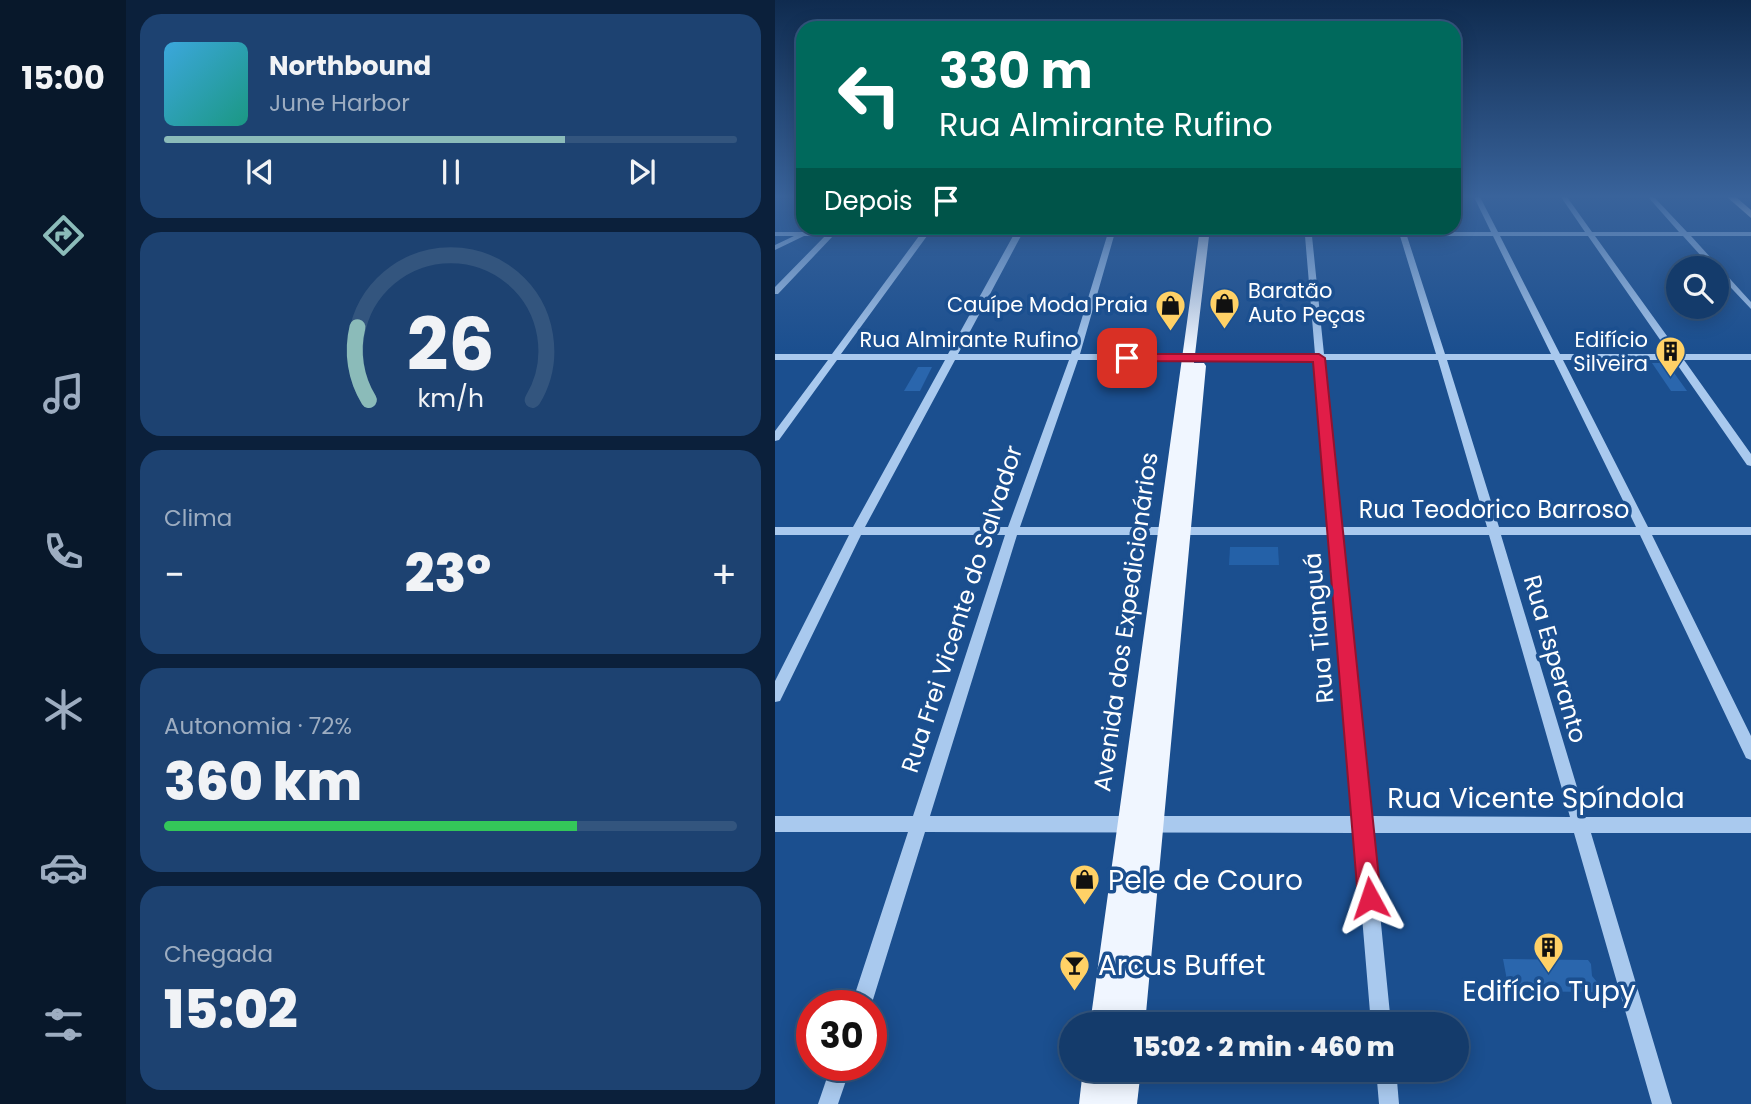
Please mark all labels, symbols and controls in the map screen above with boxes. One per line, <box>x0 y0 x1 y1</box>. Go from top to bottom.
text: 330 m <box>939 37 1093 105</box>
text: Northbound <box>269 48 431 84</box>
icon: left <box>824 49 915 140</box>
text: 15:00 <box>21 55 105 100</box>
text: June Harbor <box>269 87 410 119</box>
text: Rua Almirante Rufino <box>939 102 1273 147</box>
icon: previous <box>241 153 279 191</box>
icon: pause <box>432 153 470 191</box>
icon: next <box>623 153 661 191</box>
icon: arrive <box>927 182 965 220</box>
text: Depois <box>824 183 913 219</box>
icon: directions <box>39 211 88 260</box>
map controls <box>1666 256 1729 319</box>
button: search <box>1666 256 1729 319</box>
place label: Baratão Auto Peças <box>1248 276 1365 329</box>
shop icon: Baratão Auto Peças <box>1208 286 1242 330</box>
shop icon: Cauípe Moda Praia <box>1154 288 1188 332</box>
place label: Cauípe Moda Praia <box>947 290 1148 319</box>
text: 26 <box>407 294 494 395</box>
street label: Rua Almirante Rufino <box>859 325 1079 354</box>
place label: Edifício Silveira <box>1573 325 1648 378</box>
pin <box>1097 328 1157 388</box>
building icon: Edifício Silveira <box>1654 335 1688 379</box>
icon: arrive <box>1108 339 1146 377</box>
icon: music <box>39 369 88 418</box>
text: km/h <box>417 381 484 416</box>
street label: Rua Frei Vicente do Salvador <box>893 441 1030 777</box>
street label: Avenida dos Expedicionários <box>1085 450 1166 794</box>
street label: Rua Teodorico Barroso <box>1359 493 1629 526</box>
text: Clima <box>164 502 232 534</box>
icon: phone <box>39 527 88 576</box>
text: 23° <box>405 537 491 610</box>
text: − <box>164 548 185 601</box>
text: + <box>711 548 737 601</box>
street label: Rua Tianguá <box>1295 551 1342 705</box>
street label: Rua Esperanto <box>1516 571 1595 747</box>
icon: climate <box>39 685 88 734</box>
text: Autonomia · 72% <box>164 710 352 742</box>
text: 360 km <box>164 745 362 818</box>
street label: Rua Vicente Spíndola <box>1387 779 1685 818</box>
icon: car <box>39 843 88 892</box>
place label: Pele de Couro <box>1108 861 1303 900</box>
position arrow <box>1333 861 1407 935</box>
shop icon: Pele de Couro <box>1068 863 1102 907</box>
building icon: Edifício Tupy <box>1532 930 1566 974</box>
text: Chegada <box>164 938 273 970</box>
place label: Arcus Buffet <box>1098 946 1265 985</box>
bar icon: Arcus Buffet <box>1058 948 1092 992</box>
place label: Edifício Tupy <box>1462 972 1636 1011</box>
text: 15:02 <box>164 973 298 1046</box>
speed limit sign: 30 <box>796 990 887 1081</box>
icon: filters <box>39 1000 88 1049</box>
text: 15:02 · 2 min · 460 m <box>1133 1029 1395 1065</box>

